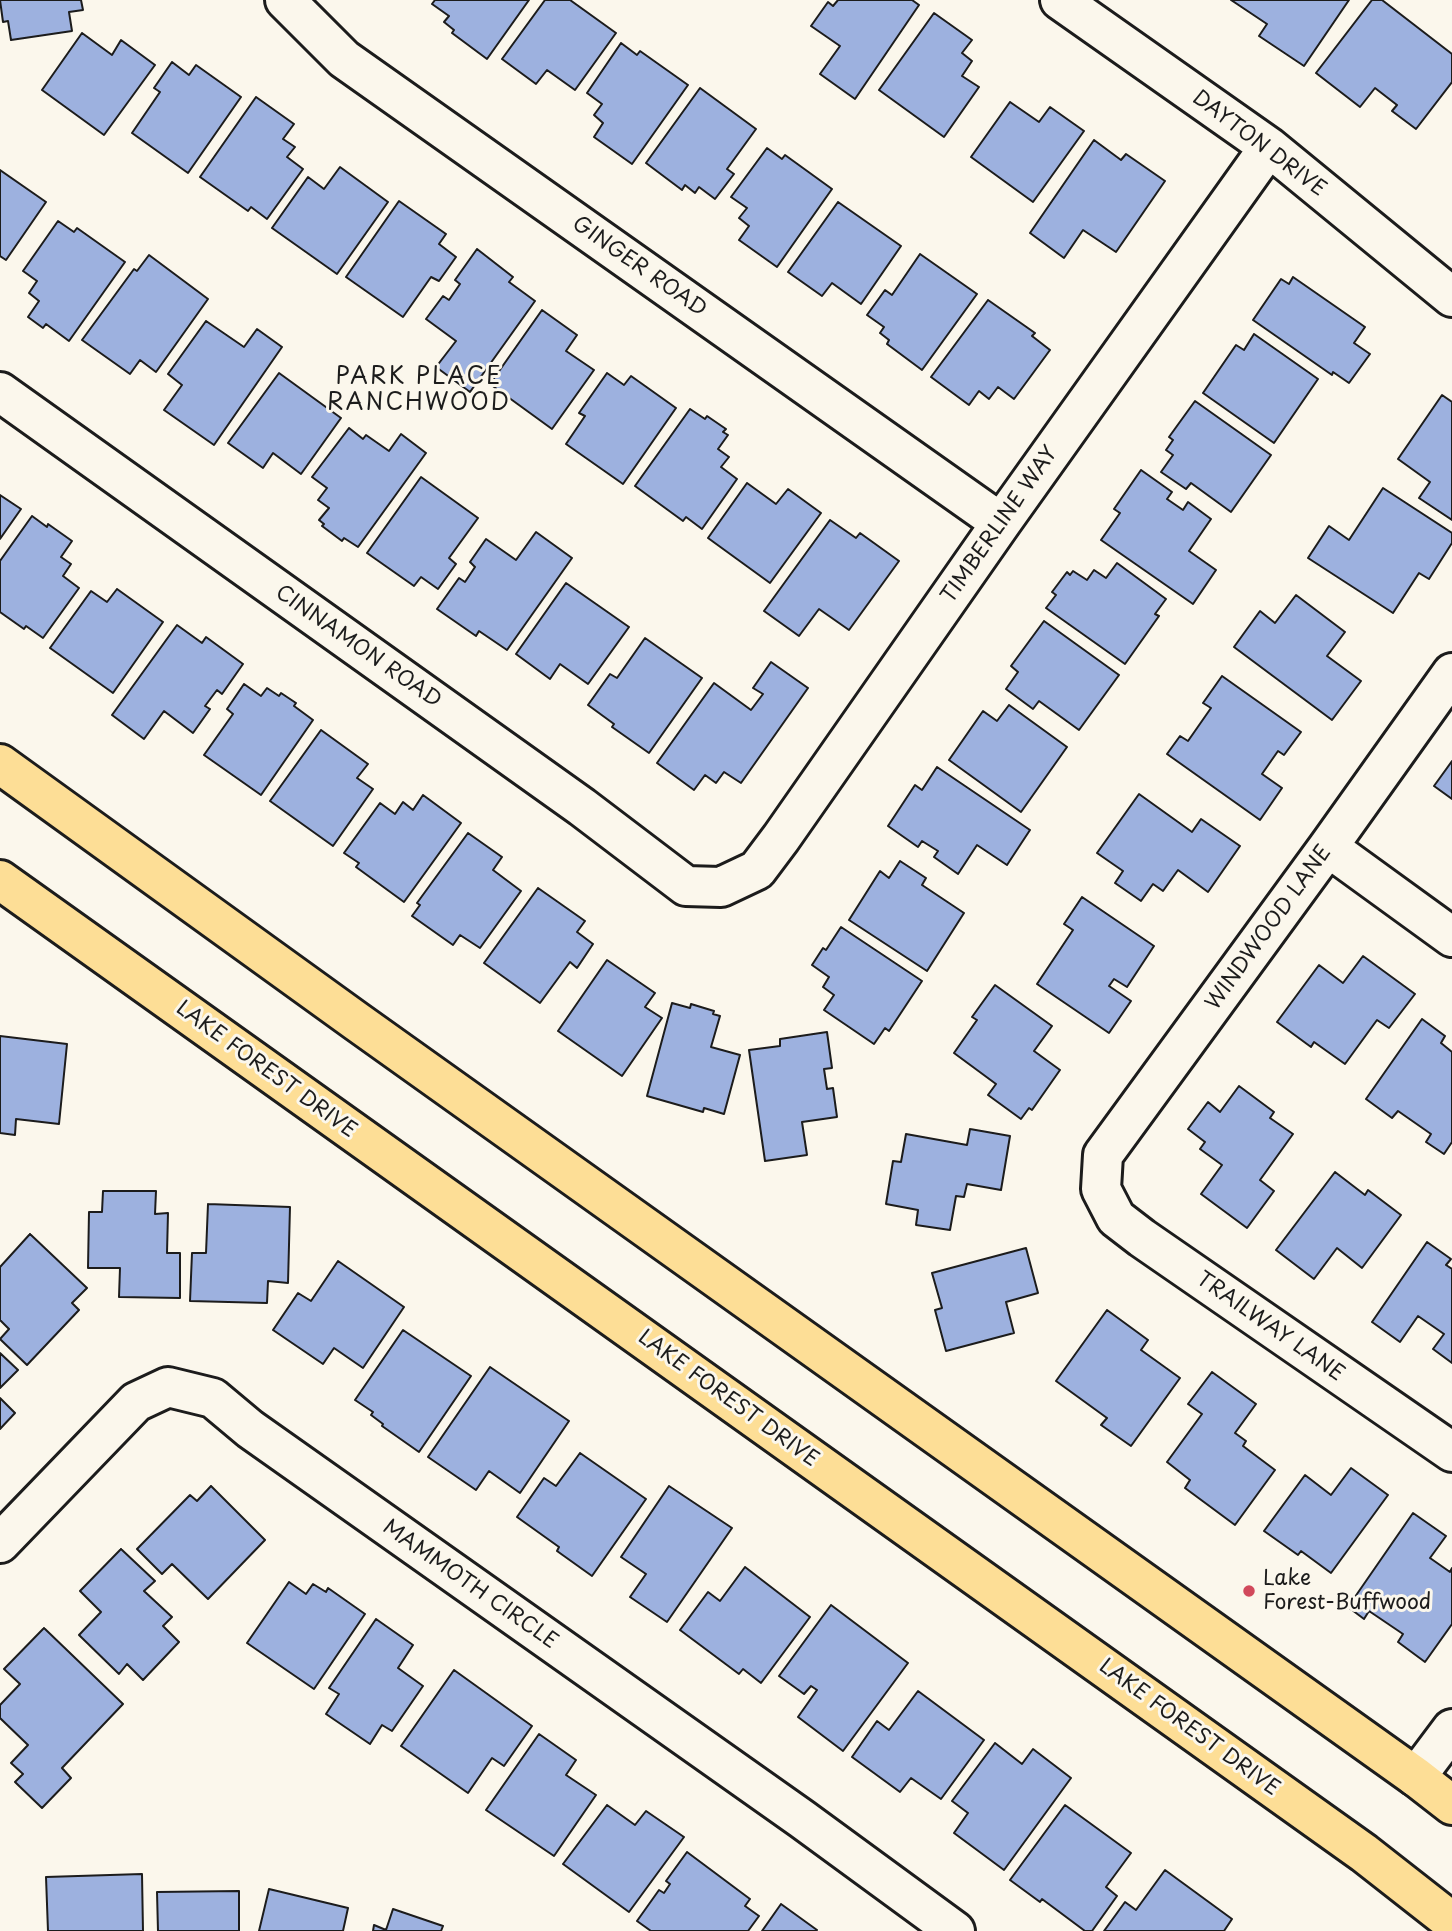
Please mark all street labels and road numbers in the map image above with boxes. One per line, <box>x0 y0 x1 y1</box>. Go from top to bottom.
street label: DAYTON DRIVE <box>1187 86 1331 202</box>
street label: GINGER ROAD <box>567 211 711 323</box>
street label: TIMBERLINE WAY <box>936 442 1064 608</box>
street label: CINNAMON ROAD <box>270 580 446 714</box>
street label: WINDWOOD LANE <box>1201 841 1337 1015</box>
street label: LAKE FOREST DRIVE <box>171 996 361 1144</box>
street label: TRAILWAY LANE <box>1191 1267 1349 1387</box>
street label: LAKE FOREST DRIVE <box>633 1325 823 1473</box>
street label: MAMMOTH CIRCLE <box>377 1515 563 1655</box>
street label: LAKE FOREST DRIVE <box>1094 1654 1284 1802</box>

